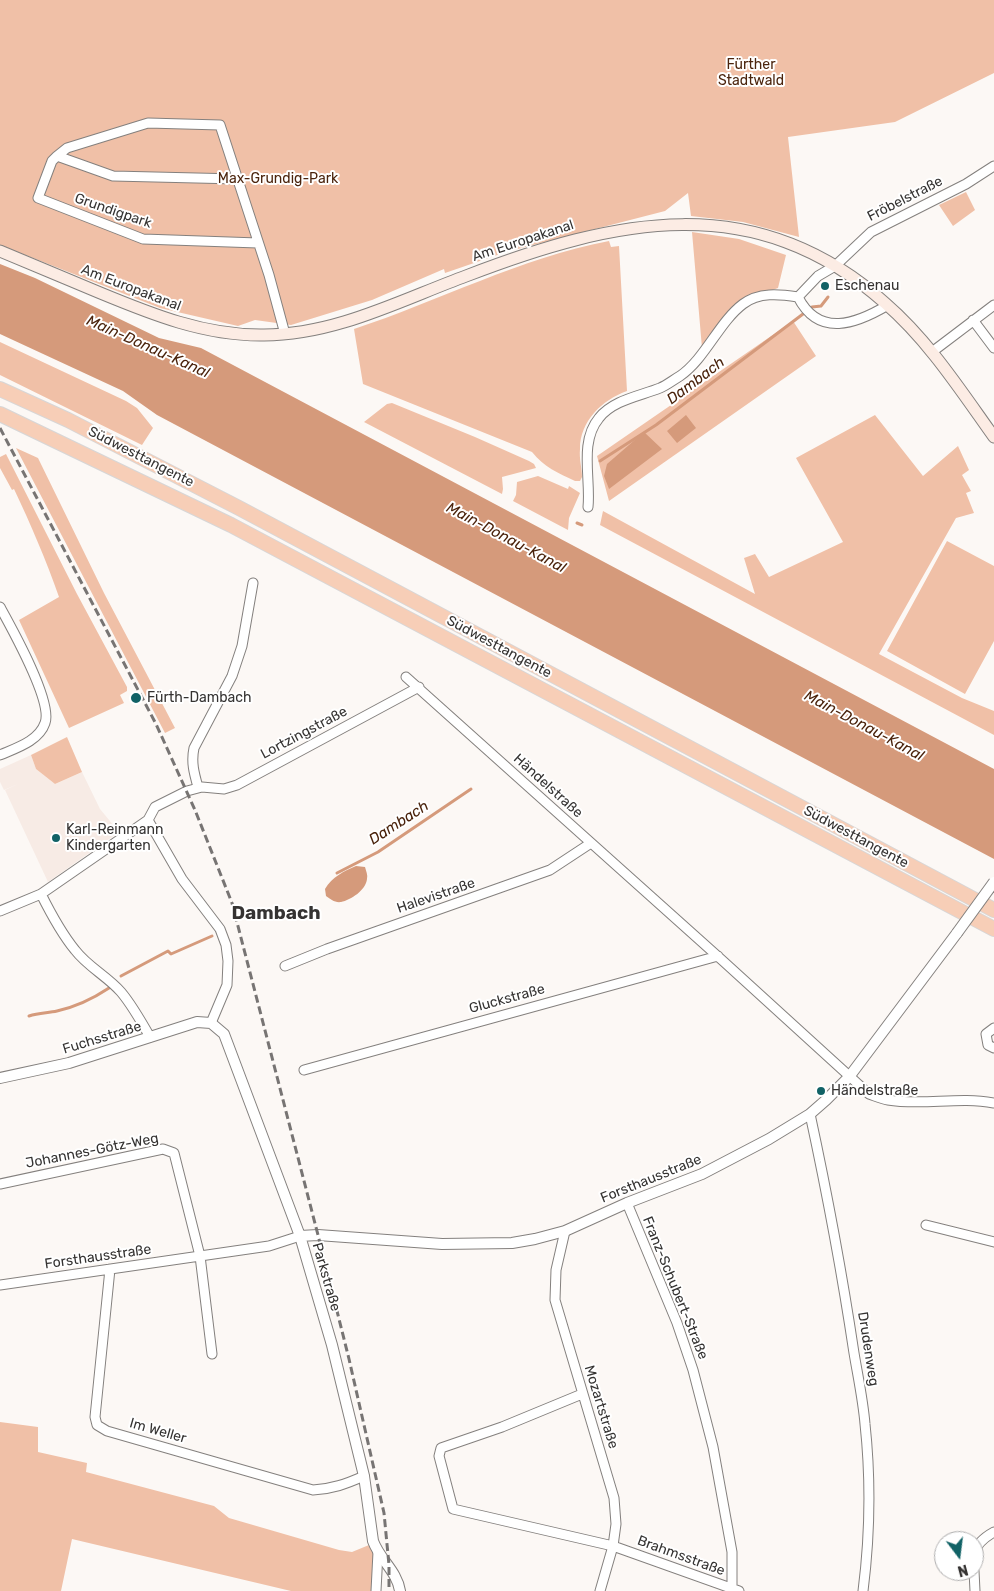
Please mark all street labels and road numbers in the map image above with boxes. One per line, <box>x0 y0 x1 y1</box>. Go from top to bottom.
street label: Fröbelstraße <box>864 173 946 225</box>
street label: Grundigpark <box>72 190 154 232</box>
street label: Am Europakanal <box>470 217 576 265</box>
street label: Am Europakanal <box>79 261 183 315</box>
street label: Südwesttangente <box>85 423 197 491</box>
street label: Südwesttangente <box>444 612 554 682</box>
street label: Lortzingstraße <box>258 703 350 763</box>
street label: Händelstraße <box>510 751 586 821</box>
street label: Südwesttangente <box>801 802 911 872</box>
street label: Halevistraße <box>395 875 477 917</box>
street label: Gluckstraße <box>467 981 547 1017</box>
street label: Fuchsstraße <box>61 1018 143 1058</box>
street label: Johannes-Götz-Weg <box>24 1130 160 1172</box>
street label: Forsthausstraße <box>598 1151 704 1207</box>
street label: Franz-Schubert-Straße <box>639 1214 711 1362</box>
street label: Forsthausstraße <box>44 1241 152 1273</box>
street label: Parkstraße <box>308 1241 344 1313</box>
street label: Drudenweg <box>854 1311 882 1387</box>
street label: Mozartstraße <box>580 1363 622 1451</box>
street label: Im Weller <box>128 1415 188 1447</box>
street label: Brahmsstraße <box>635 1532 727 1580</box>

